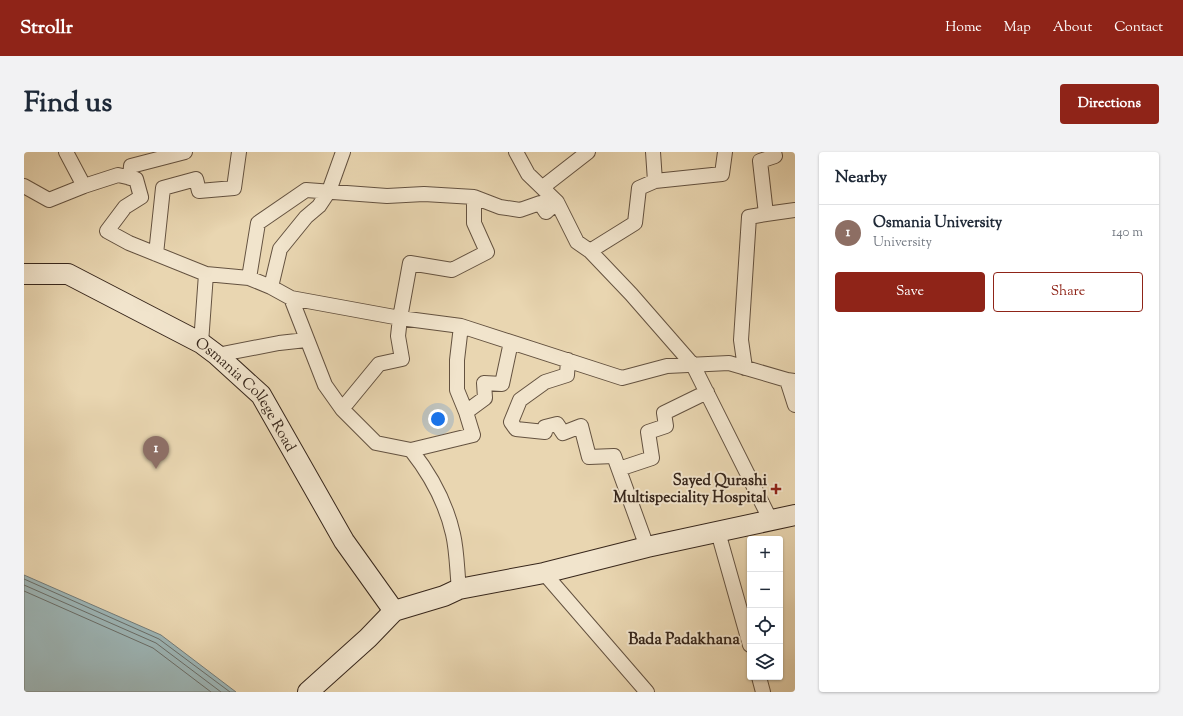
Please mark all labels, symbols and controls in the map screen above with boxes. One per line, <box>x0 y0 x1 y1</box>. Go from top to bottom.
text: Strollr <box>20 15 73 42</box>
text: Home <box>945 18 982 38</box>
text: Map <box>1004 18 1031 38</box>
text: About <box>1053 18 1092 38</box>
text: Contact <box>1114 18 1163 38</box>
text: Find us <box>24 84 112 124</box>
button: Directions <box>1060 84 1159 124</box>
text: Nearby <box>835 166 887 190</box>
text: Osmania University <box>873 213 1002 234</box>
text: 1 <box>846 224 850 242</box>
text: 140 m <box>1112 224 1143 242</box>
text: University <box>873 234 932 252</box>
button: Save <box>835 272 985 312</box>
button: Share <box>993 272 1143 312</box>
street label: Osmania College Road <box>190 333 300 457</box>
your location <box>428 409 448 429</box>
pin: 1 <box>143 436 169 469</box>
place label: Sayed Qurashi Multispeciality Hospital <box>613 471 768 509</box>
marker: Sayed Qurashi Multispeciality Hospital <box>770 483 782 495</box>
map controls <box>747 536 783 680</box>
button: + <box>747 536 783 572</box>
button: − <box>747 572 783 608</box>
button: locate <box>747 608 783 644</box>
district label: Bada Padakhana <box>628 629 740 652</box>
button: layers <box>747 644 783 680</box>

